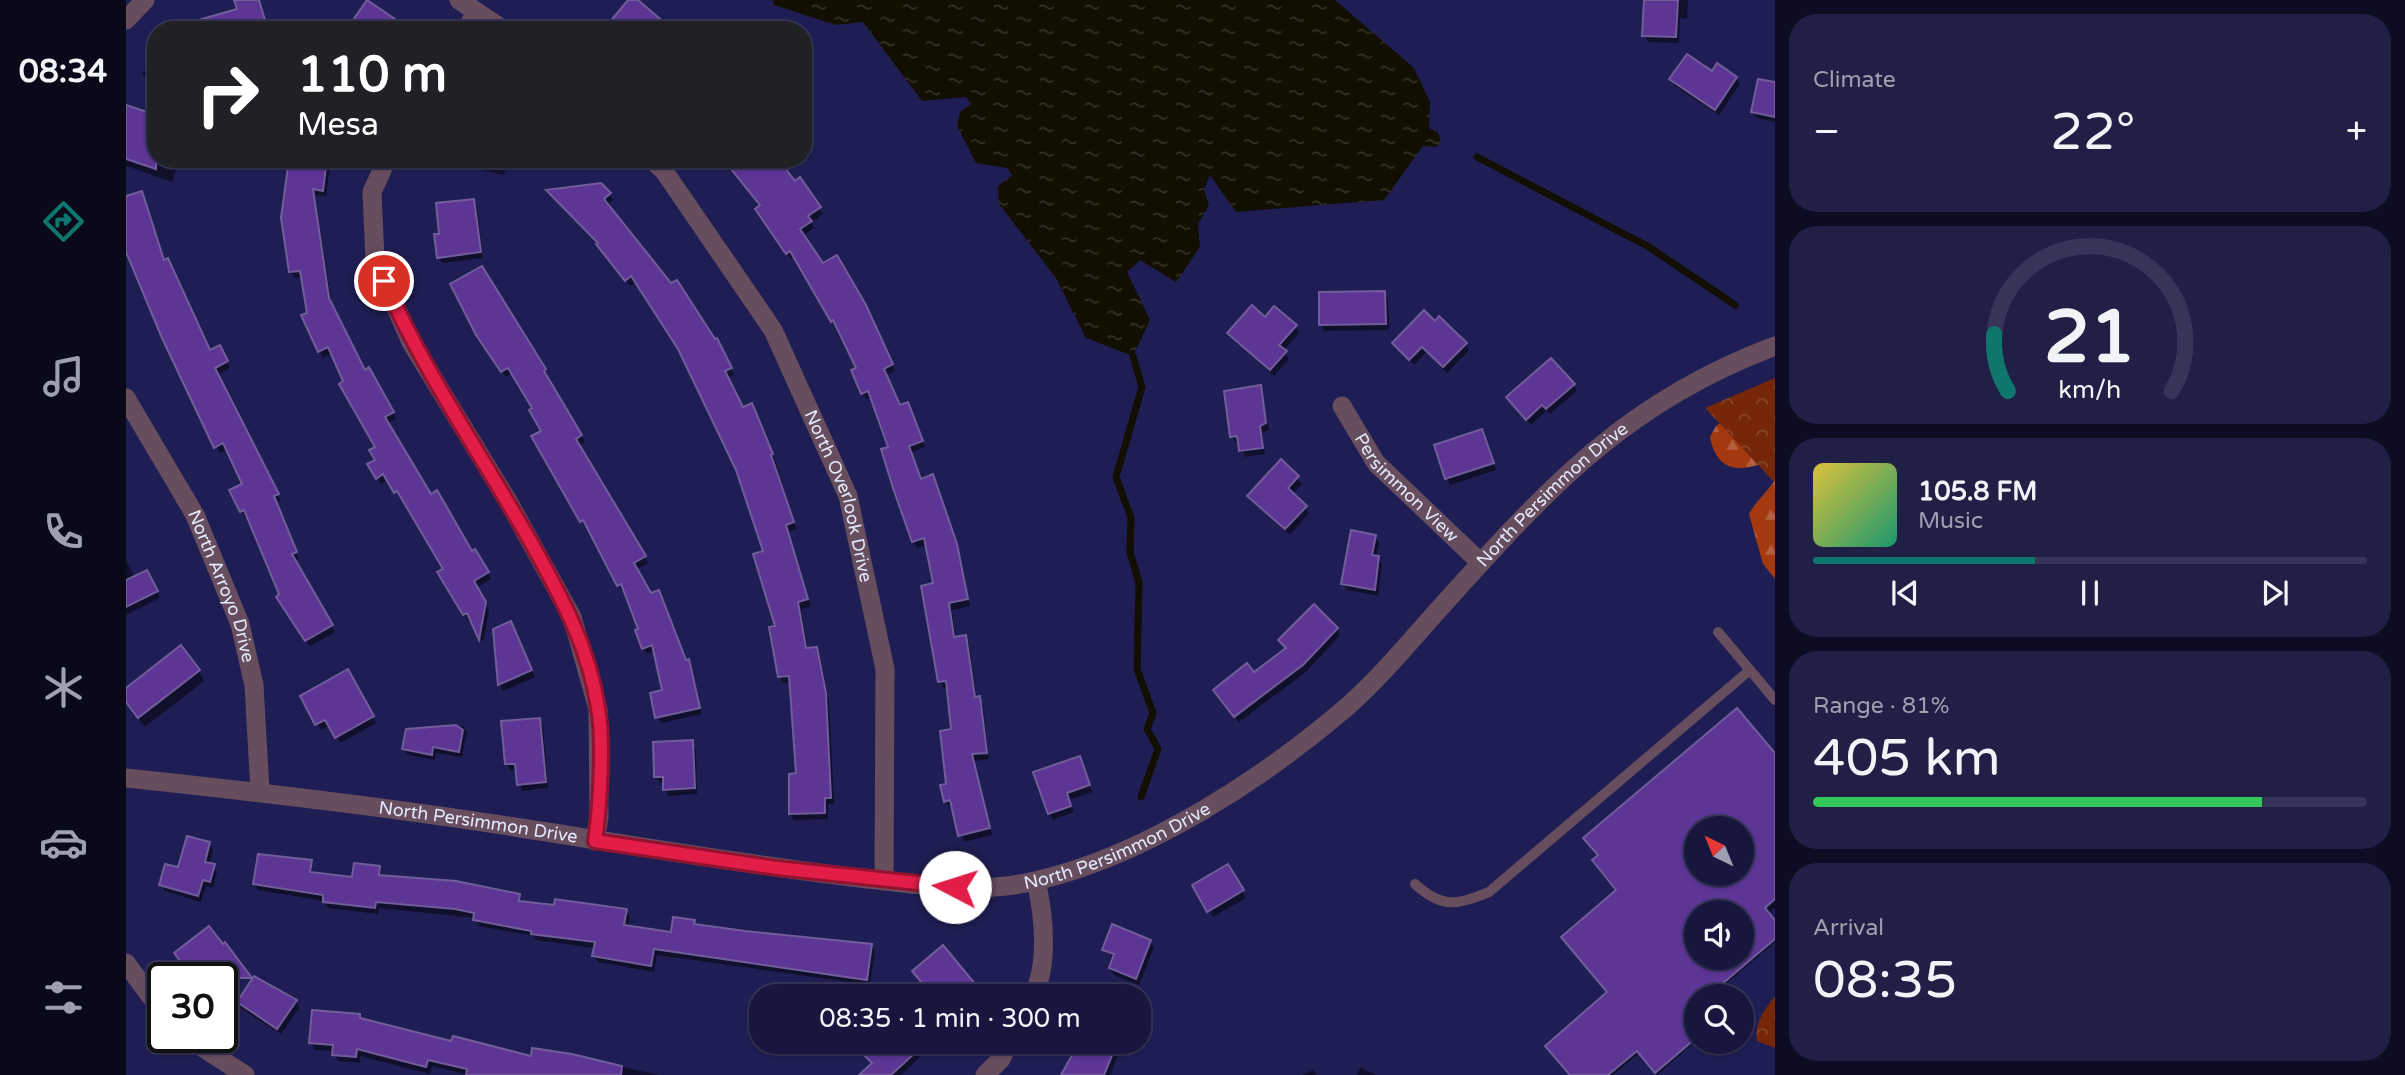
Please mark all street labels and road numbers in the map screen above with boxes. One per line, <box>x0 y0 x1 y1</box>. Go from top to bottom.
street label: North Overlook Drive <box>800 407 877 584</box>
street label: North Persimmon Drive <box>1472 417 1632 571</box>
street label: Persimmon View <box>1350 429 1463 547</box>
street label: North Arroyo Drive <box>183 506 259 665</box>
street label: North Persimmon Drive <box>377 796 579 848</box>
street label: North Persimmon Drive <box>1022 797 1214 894</box>

